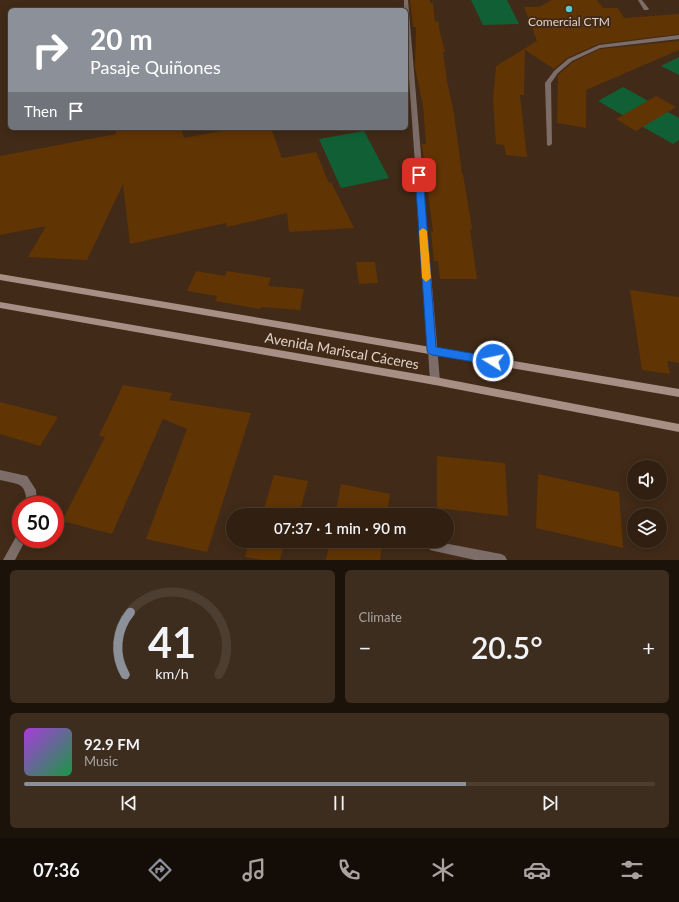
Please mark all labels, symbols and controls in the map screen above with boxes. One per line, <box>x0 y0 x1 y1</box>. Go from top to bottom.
marker: Comercial CTM <box>564 4 574 14</box>
place label: Comercial CTM <box>528 14 610 29</box>
text: 20 m <box>90 22 153 56</box>
icon: right <box>24 24 76 76</box>
text: Pasaje Quiñones <box>90 56 221 78</box>
icon: arrive <box>65 100 87 122</box>
text: Then <box>24 102 57 120</box>
pin <box>402 158 436 192</box>
icon: arrive <box>408 164 430 186</box>
street label: Avenida Mariscal Cáceres <box>264 329 420 372</box>
position arrow <box>472 340 514 382</box>
map controls <box>627 460 667 548</box>
button: sound <box>627 460 667 500</box>
speed limit sign: 50 <box>12 496 64 548</box>
button: layers <box>627 508 667 548</box>
text: 07:37 · 1 min · 90 m <box>274 519 406 537</box>
text: Climate <box>359 609 402 625</box>
text: 41 <box>148 616 196 666</box>
text: 20.5° <box>471 629 543 665</box>
text: − <box>359 634 371 661</box>
text: + <box>642 634 655 661</box>
text: km/h <box>156 664 189 681</box>
text: 92.9 FM <box>84 735 140 753</box>
text: Music <box>84 753 118 769</box>
icon: previous <box>118 792 140 814</box>
icon: pause <box>328 792 350 814</box>
icon: next <box>539 792 561 814</box>
icon: directions <box>146 856 174 884</box>
icon: music <box>240 856 268 884</box>
icon: phone <box>335 856 363 884</box>
icon: climate <box>429 856 457 884</box>
icon: car <box>523 856 551 884</box>
icon: filters <box>618 856 646 884</box>
text: 07:36 <box>33 859 80 881</box>

